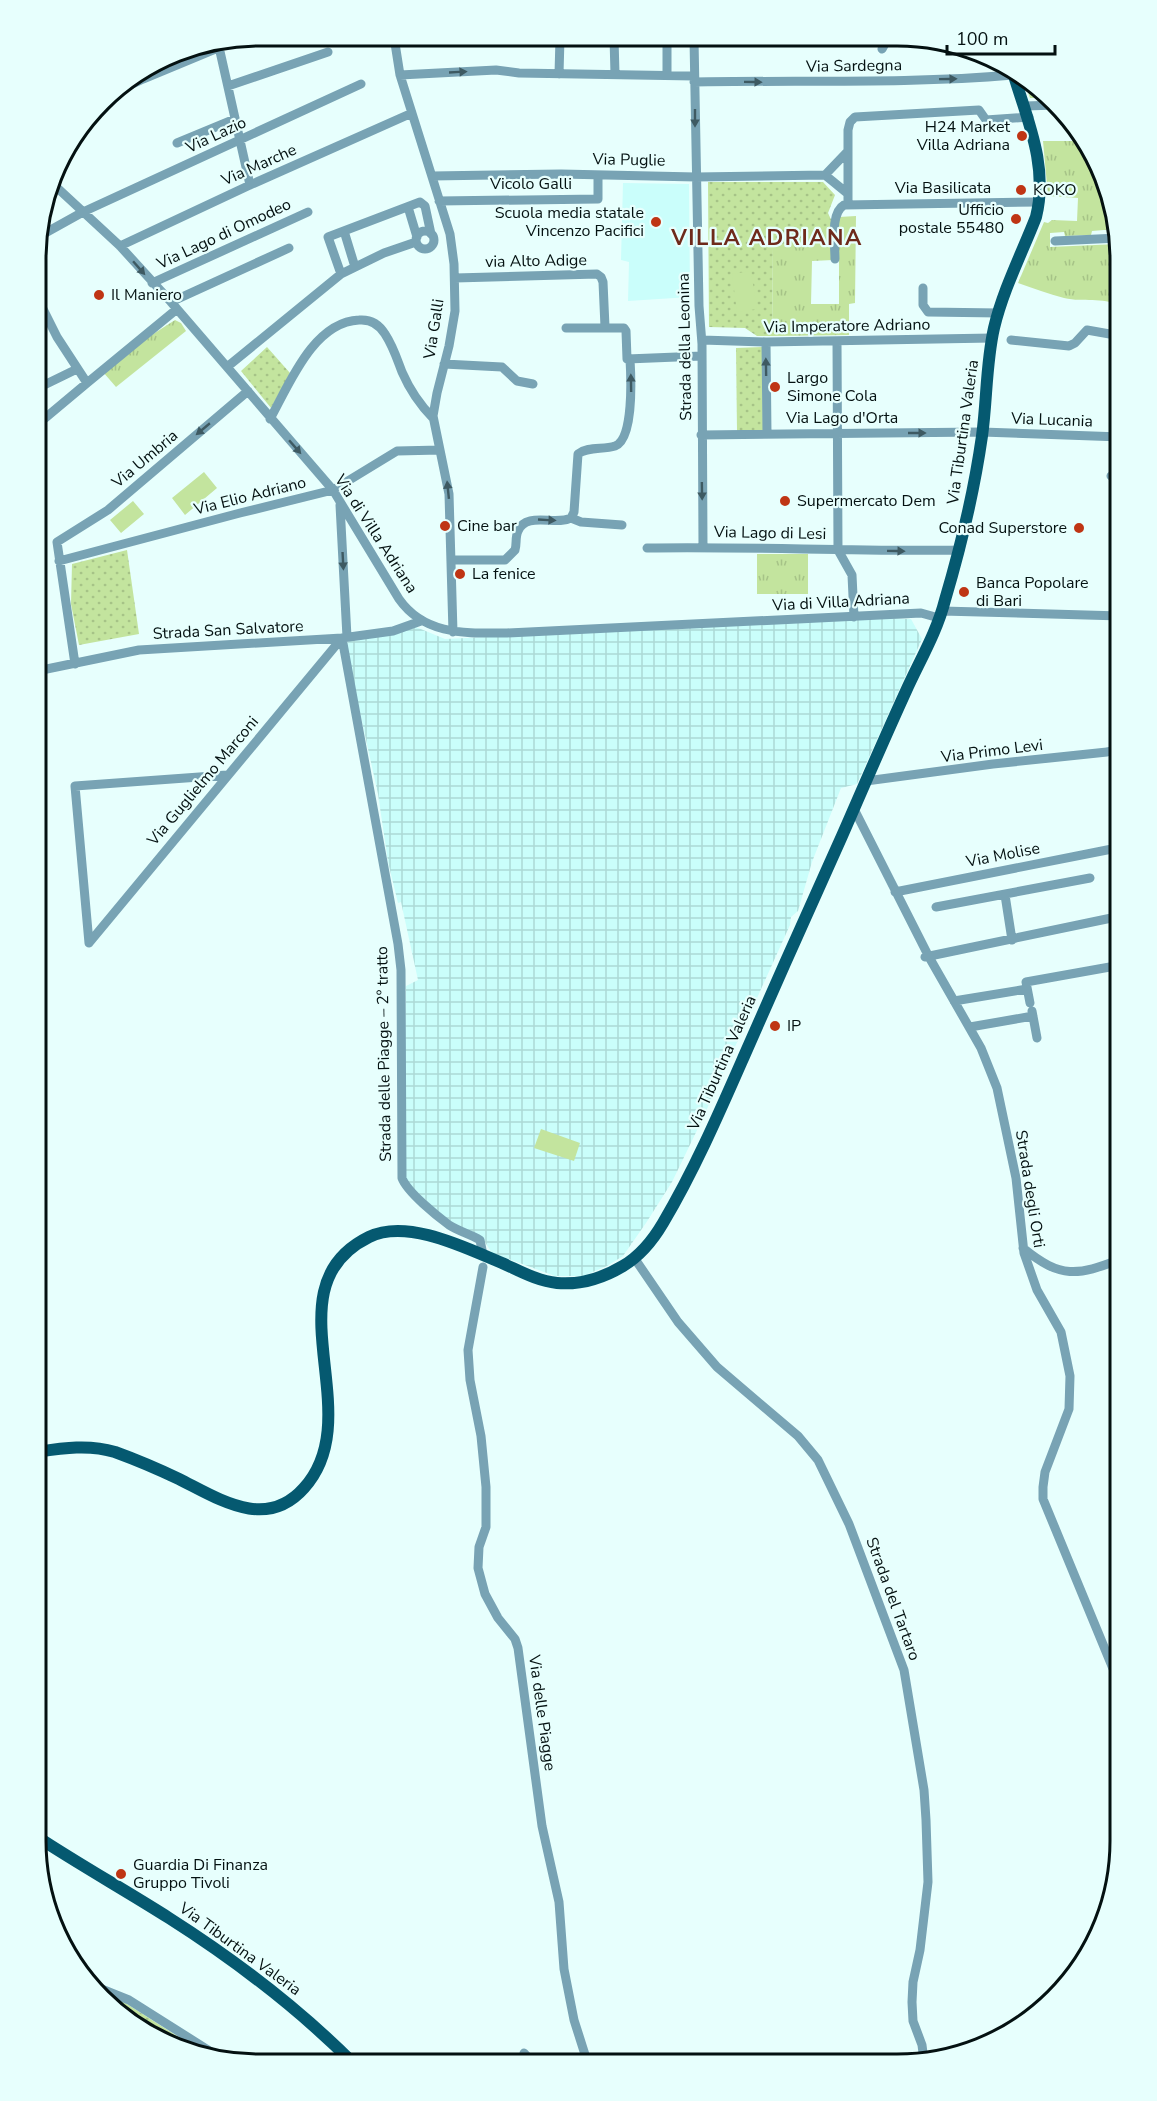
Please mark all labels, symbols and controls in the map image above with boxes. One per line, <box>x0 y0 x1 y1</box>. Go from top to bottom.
scale bar <box>947 18 1055 56</box>
text: 100 m <box>956 27 1008 51</box>
street label: Via Sardegna <box>805 54 902 78</box>
one-way arrow <box>449 67 468 76</box>
one-way arrow <box>938 74 957 84</box>
one-way arrow <box>743 77 762 87</box>
one-way arrow <box>690 109 700 128</box>
street label: Via Lazio <box>181 111 250 159</box>
place label: H24 Market Villa Adriana <box>916 116 1010 156</box>
marker: H24 Market Villa Adriana <box>1015 129 1029 143</box>
street label: Via Marche <box>217 139 300 192</box>
street label: Via Puglie <box>591 148 666 172</box>
street label: Vicolo Galli <box>489 173 572 195</box>
street label: Via Basilicata <box>894 177 991 199</box>
place label: KOKO <box>1033 179 1077 201</box>
marker: KOKO <box>1014 183 1028 197</box>
street label: Via Lago di Omodeo <box>152 193 295 275</box>
place label: Ufficio postale 55480 <box>899 199 1004 239</box>
place label: Scuola media statale Vincenzo Pacifici <box>495 202 644 242</box>
marker: Ufficio postale 55480 <box>1009 212 1023 226</box>
marker: Scuola media statale Vincenzo Pacifici <box>649 215 663 229</box>
district label: VILLA ADRIANA <box>670 223 863 253</box>
street label: via Alto Adige <box>485 249 587 273</box>
one-way arrow <box>132 260 145 275</box>
street label: Strada della Leonina <box>673 273 697 421</box>
place label: Il Maniero <box>111 284 182 306</box>
marker: Il Maniero <box>92 288 106 302</box>
street label: Via Galli <box>418 297 450 362</box>
street label: Via Imperatore Adriano <box>763 314 931 338</box>
one-way arrow <box>761 357 771 376</box>
street label: Via Tiburtina Valeria <box>942 358 984 507</box>
place label: Largo Simone Cola <box>787 367 877 407</box>
one-way arrow <box>626 374 636 393</box>
marker: Largo Simone Cola <box>768 380 782 394</box>
street label: Via Lago d'Orta <box>785 407 898 429</box>
street label: Via Lucania <box>1010 408 1093 432</box>
one-way arrow <box>196 422 211 435</box>
street label: Via Umbria <box>107 425 183 494</box>
one-way arrow <box>907 428 926 437</box>
one-way arrow <box>288 439 301 455</box>
street label: Via di Villa Adriana <box>329 469 423 598</box>
street label: Via Elio Adriano <box>191 471 309 521</box>
one-way arrow <box>443 480 453 499</box>
one-way arrow <box>697 482 707 501</box>
place label: Supermercato Dem <box>797 490 936 512</box>
marker: Supermercato Dem <box>778 494 792 508</box>
place label: Cine bar <box>457 515 517 537</box>
one-way arrow <box>538 516 557 525</box>
place label: Conad Superstore <box>938 517 1067 539</box>
marker: Cine bar <box>438 519 452 533</box>
street label: Via Lago di Lesi <box>713 521 826 545</box>
marker: Conad Superstore <box>1072 521 1086 535</box>
one-way arrow <box>886 546 905 556</box>
one-way arrow <box>339 551 348 570</box>
place label: La fenice <box>472 563 535 585</box>
marker: La fenice <box>453 567 467 581</box>
place label: Banca Popolare di Bari <box>976 572 1089 612</box>
marker: Banca Popolare di Bari <box>957 585 971 599</box>
street label: Via di Villa Adriana <box>771 587 910 617</box>
street label: Strada San Salvatore <box>152 615 304 645</box>
street label: Via Guglielmo Marconi <box>142 712 264 851</box>
street label: Via Primo Levi <box>939 734 1044 768</box>
street label: Via Molise <box>963 837 1042 873</box>
street label: Strada delle Piagge – 2º tratto <box>371 946 397 1162</box>
street label: Via Tiburtina Valeria <box>682 992 762 1135</box>
place label: IP <box>787 1015 801 1037</box>
marker: IP <box>768 1019 782 1033</box>
street label: Strada degli Orti <box>1010 1129 1050 1249</box>
street label: Strada del Tartaro <box>860 1534 926 1664</box>
street label: Via delle Piagge <box>523 1653 561 1772</box>
place label: Guardia Di Finanza Gruppo Tivoli <box>133 1854 268 1894</box>
marker: Guardia Di Finanza Gruppo Tivoli <box>114 1867 128 1881</box>
street label: Via Tiburtina Valeria <box>174 1897 305 2001</box>

